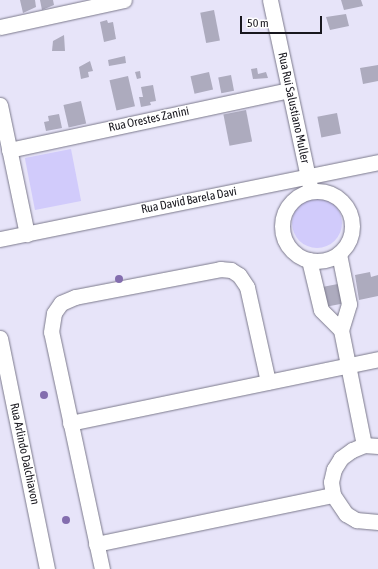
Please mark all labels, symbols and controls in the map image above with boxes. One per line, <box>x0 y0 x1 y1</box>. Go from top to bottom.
scale bar <box>242 8 324 34</box>
text: 50 m <box>247 16 269 30</box>
street label: Rua Rui Salustiano Muller <box>274 51 312 165</box>
street label: Rua Orestes Zanini <box>107 104 191 136</box>
street label: Rua David Barela Davi <box>140 185 238 217</box>
street label: Rua Arlindo Dalchiavon <box>6 402 42 506</box>

